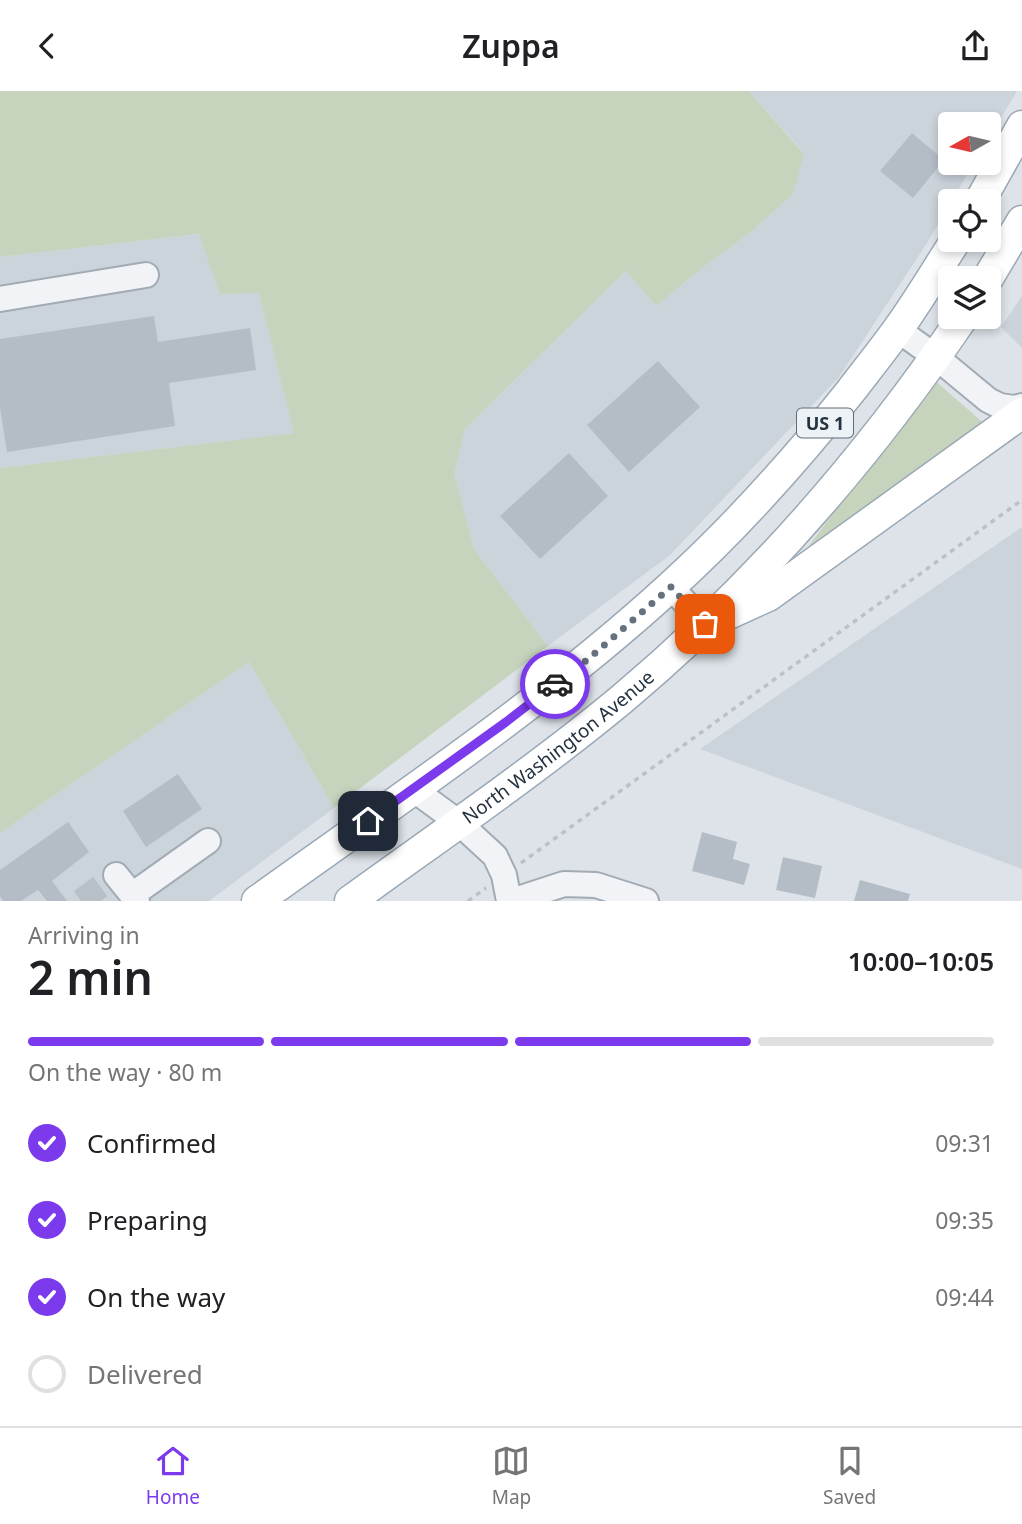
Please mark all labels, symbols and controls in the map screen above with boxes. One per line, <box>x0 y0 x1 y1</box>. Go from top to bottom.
text: Zuppa <box>462 24 560 67</box>
icon: back <box>28 27 66 65</box>
icon: share <box>956 27 994 65</box>
north arrow <box>938 112 1001 175</box>
map controls <box>938 112 1001 329</box>
button: locate <box>938 189 1001 252</box>
button: layers <box>938 266 1001 329</box>
road number: US 1 <box>797 409 853 437</box>
pin <box>675 594 735 654</box>
icon: bag <box>686 605 724 643</box>
courier <box>520 649 590 719</box>
street label: North Washington Avenue <box>457 664 660 830</box>
icon: car <box>536 665 574 703</box>
pin <box>338 791 398 851</box>
icon: home <box>349 802 387 840</box>
text: Arriving in <box>28 919 140 951</box>
text: 10:00–10:05 <box>848 943 994 979</box>
text: 2 min <box>28 946 153 1008</box>
text: On the way · 80 m <box>28 1056 222 1088</box>
icon: check <box>28 1124 66 1162</box>
text: Confirmed <box>87 1125 217 1161</box>
text: 09:31 <box>935 1127 994 1159</box>
icon: check <box>28 1201 66 1239</box>
text: Preparing <box>87 1202 208 1238</box>
text: 09:35 <box>935 1204 994 1236</box>
icon: check <box>28 1278 66 1316</box>
text: On the way <box>87 1279 225 1315</box>
text: 09:44 <box>935 1281 994 1313</box>
text: Delivered <box>87 1356 203 1392</box>
tab: Home <box>146 1442 200 1510</box>
tab: Map <box>492 1442 531 1510</box>
tab: Saved <box>823 1442 876 1510</box>

